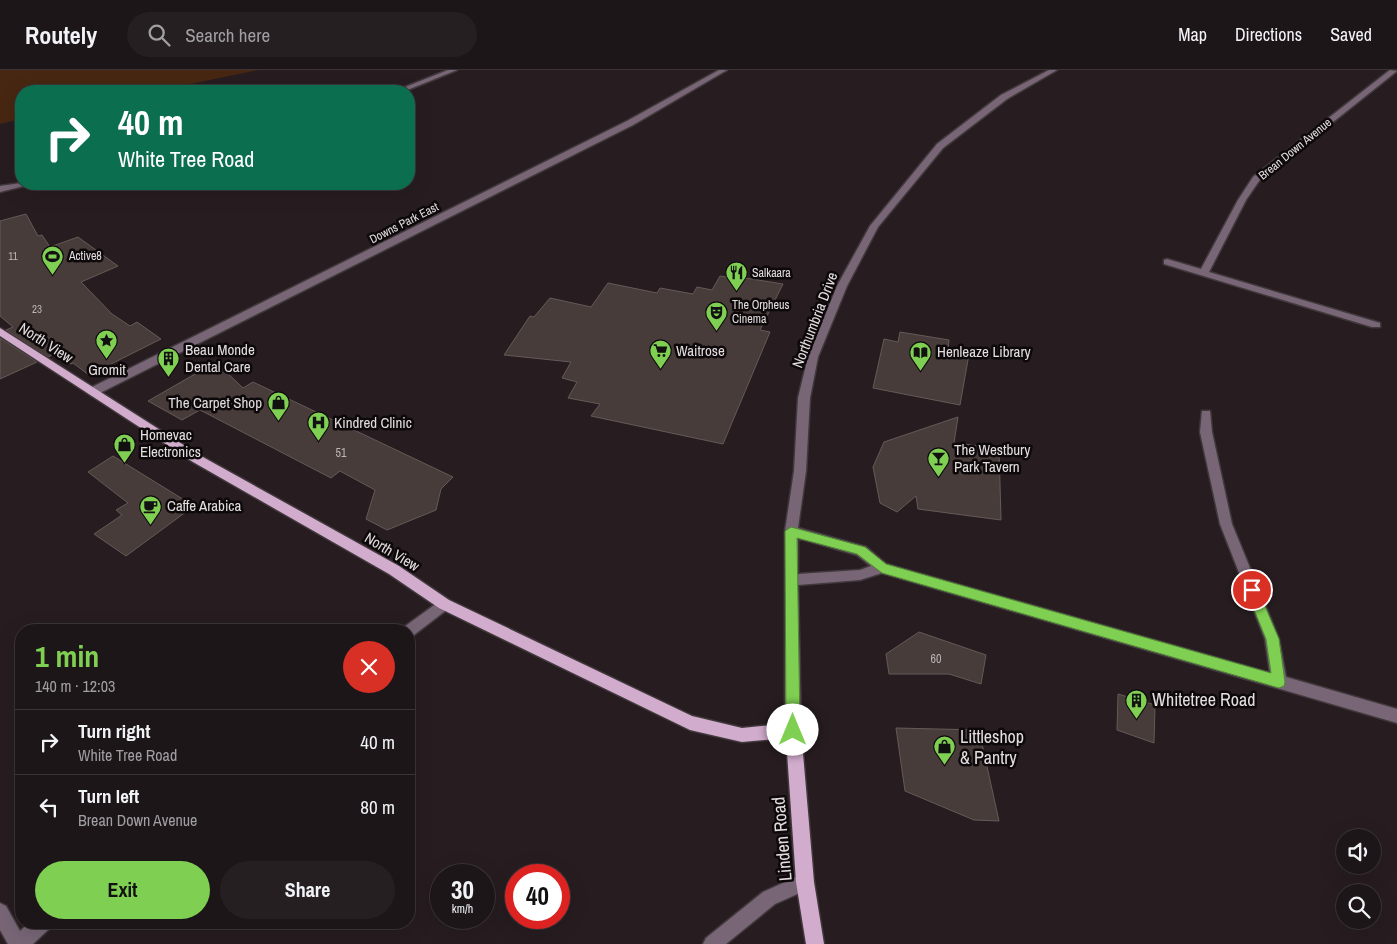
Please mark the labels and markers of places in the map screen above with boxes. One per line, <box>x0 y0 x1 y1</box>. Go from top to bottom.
sports icon: Active8 <box>41 244 65 275</box>
place label: Active8 <box>68 248 102 264</box>
restaurant icon: Salkaara <box>724 261 748 292</box>
place label: Salkaara <box>752 265 791 281</box>
place label: The Orpheus Cinema <box>732 297 790 327</box>
theatre icon: The Orpheus Cinema <box>704 300 728 331</box>
place icon: Gromit <box>95 329 119 360</box>
place label: Beau Monde Dental Care <box>185 339 255 377</box>
supermarket icon: Waitrose <box>648 339 672 370</box>
place label: Waitrose <box>676 340 725 361</box>
library icon: Henleaze Library <box>909 340 933 371</box>
place label: Henleaze Library <box>937 341 1032 362</box>
building icon: Beau Monde Dental Care <box>157 347 181 378</box>
place label: Gromit <box>88 359 126 380</box>
shop icon: The Carpet Shop <box>266 391 290 422</box>
place label: The Carpet Shop <box>168 392 262 413</box>
hospital icon: Kindred Clinic <box>306 411 330 442</box>
place label: Kindred Clinic <box>334 412 412 433</box>
place label: Homevac Electronics <box>140 424 201 462</box>
shop icon: Homevac Electronics <box>112 432 136 463</box>
place label: The Westbury Park Tavern <box>954 439 1031 477</box>
bar icon: The Westbury Park Tavern <box>926 447 950 478</box>
cafe icon: Caffe Arabica <box>139 494 163 525</box>
place label: Caffe Arabica <box>167 495 241 516</box>
pin <box>1231 569 1273 611</box>
place label: Whitetree Road <box>1152 687 1255 712</box>
building icon: Whitetree Road <box>1124 688 1148 719</box>
place label: Littleshop & Pantry <box>960 724 1024 770</box>
shop icon: Littleshop & Pantry <box>932 735 956 766</box>

